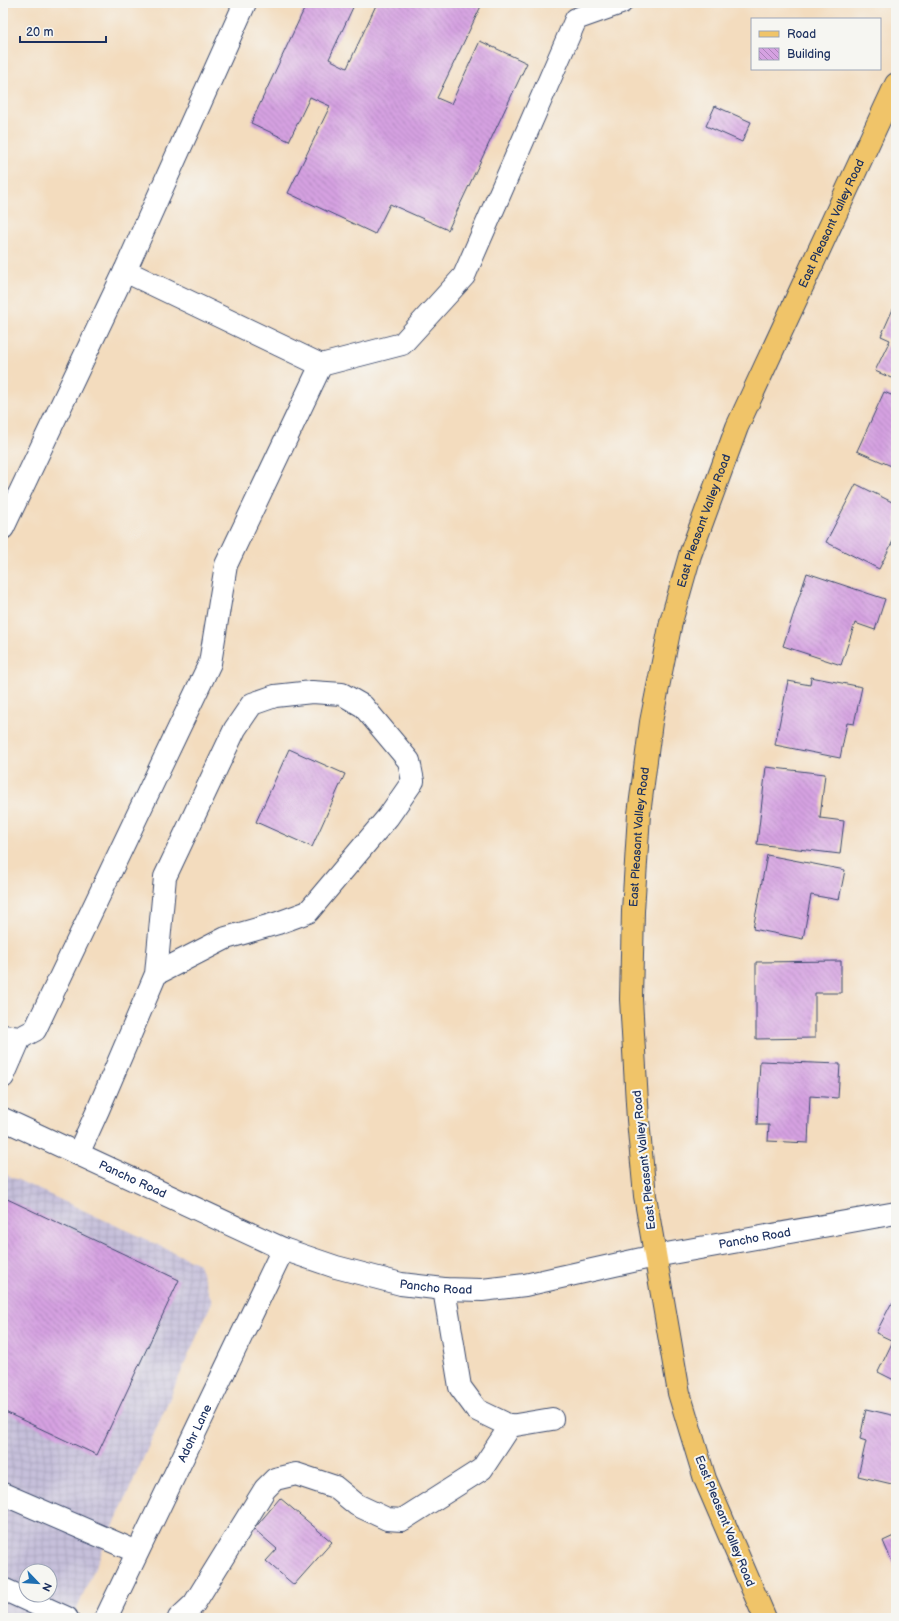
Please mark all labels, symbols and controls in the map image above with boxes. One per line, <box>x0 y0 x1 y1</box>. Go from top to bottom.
scale bar <box>20 18 106 44</box>
legend <box>751 18 881 70</box>
text: 20 m <box>26 25 53 40</box>
text: Road <box>787 27 816 42</box>
text: Building <box>787 47 831 62</box>
street label: East Pleasant Valley Road <box>795 157 868 290</box>
street label: East Pleasant Valley Road <box>674 452 734 589</box>
street label: East Pleasant Valley Road <box>626 766 653 907</box>
street label: East Pleasant Valley Road <box>630 1089 659 1230</box>
street label: Pancho Road <box>96 1158 169 1202</box>
street label: Pancho Road <box>718 1225 792 1252</box>
street label: Pancho Road <box>399 1277 473 1298</box>
street label: Adohr Lane <box>175 1402 215 1465</box>
street label: East Pleasant Valley Road <box>691 1453 758 1589</box>
north arrow <box>18 1563 58 1603</box>
text: N <box>39 1581 54 1594</box>

